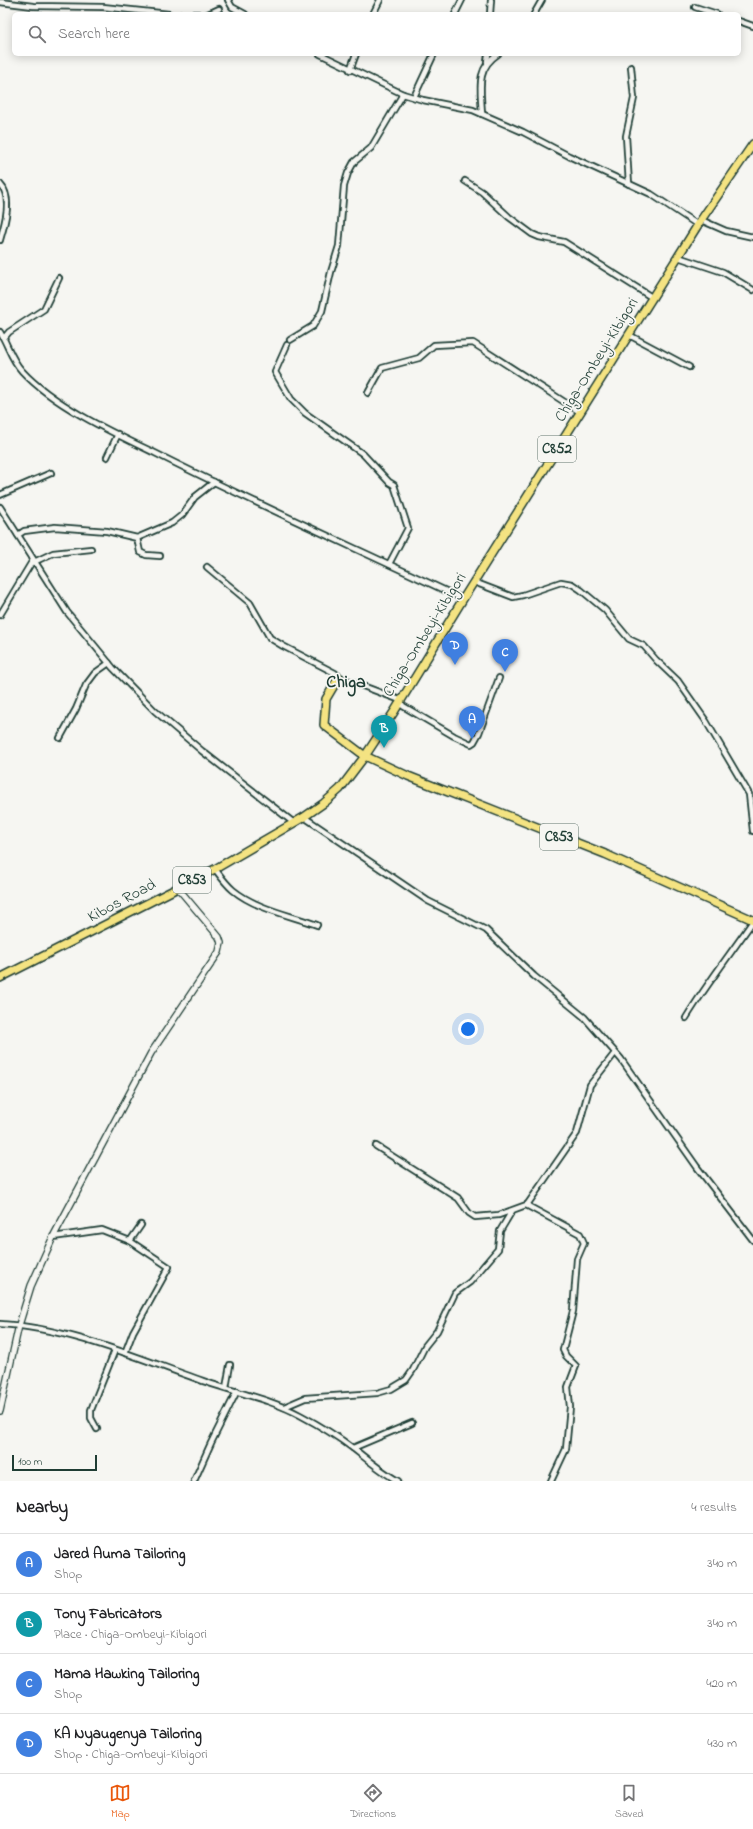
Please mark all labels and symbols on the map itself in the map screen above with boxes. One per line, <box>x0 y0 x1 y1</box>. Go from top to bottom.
street label: Chiga-Ombeyi-Kibigori <box>549 293 645 427</box>
road number: C852 <box>538 436 576 462</box>
street label: Chiga-Ombeyi-Kibigori <box>377 568 473 702</box>
pin: D <box>442 632 468 665</box>
pin: C <box>492 639 518 672</box>
district label: Chiga <box>326 670 366 697</box>
pin: A <box>459 706 485 739</box>
pin: B <box>371 715 397 748</box>
road number: C853 <box>540 824 578 850</box>
road number: C853 <box>173 867 211 893</box>
street label: Kibos Road <box>84 873 160 929</box>
your location <box>458 1019 478 1039</box>
scale bar <box>12 1453 97 1472</box>

